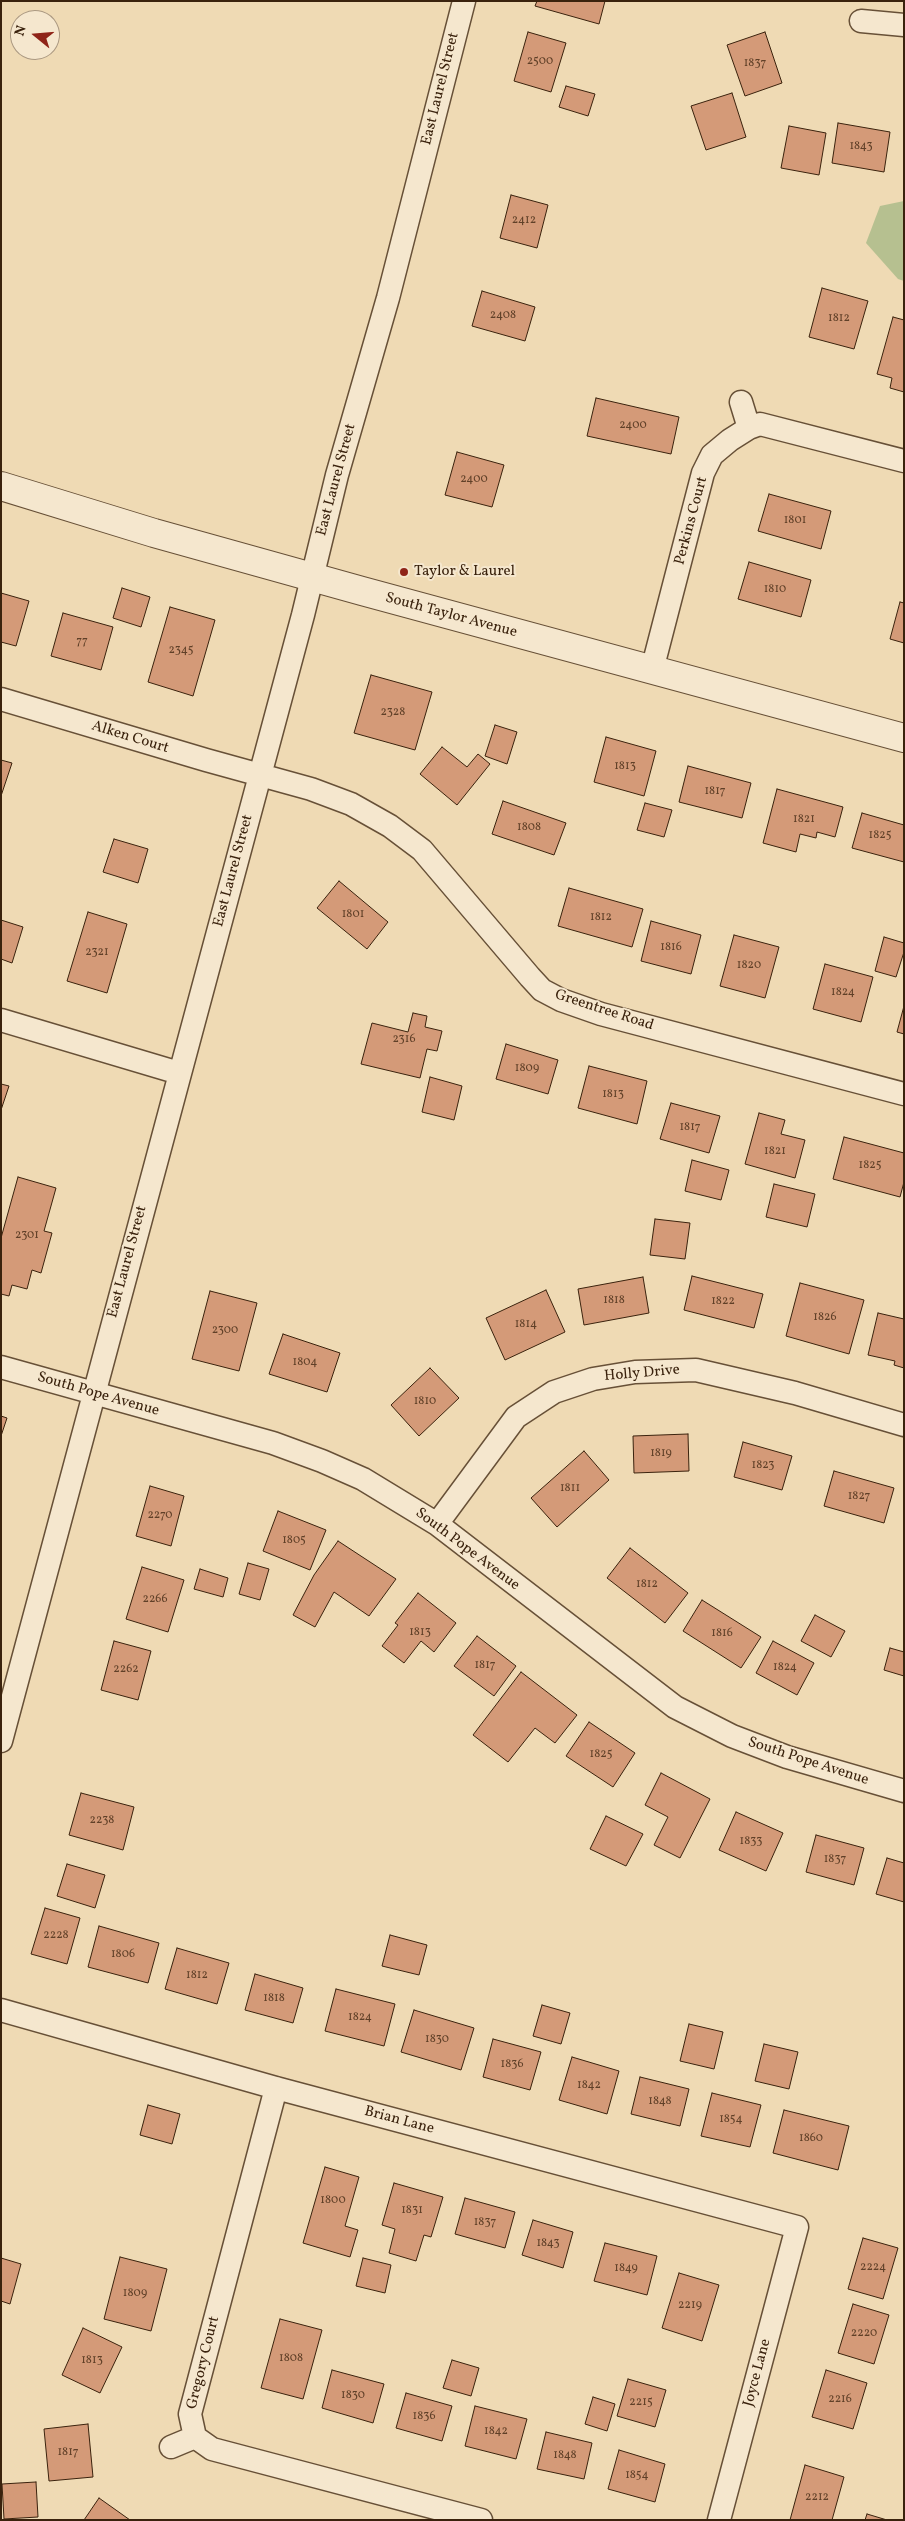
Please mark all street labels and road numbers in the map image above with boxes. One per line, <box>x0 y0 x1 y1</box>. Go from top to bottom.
street label: East Laurel Street <box>418 31 464 147</box>
street label: East Laurel Street <box>313 422 361 538</box>
street label: Perkins Court <box>672 475 712 567</box>
street label: South Taylor Avenue <box>383 590 519 642</box>
street label: Alken Court <box>89 718 171 758</box>
street label: East Laurel Street <box>210 813 258 929</box>
street label: Greentree Road <box>552 987 656 1035</box>
street label: East Laurel Street <box>104 1204 152 1320</box>
street label: Holly Drive <box>603 1362 681 1386</box>
street label: South Pope Avenue <box>35 1369 161 1421</box>
street label: South Pope Avenue <box>411 1505 523 1595</box>
street label: South Pope Avenue <box>745 1734 871 1790</box>
street label: Brian Lane <box>362 2103 436 2139</box>
street label: Gregory Court <box>184 2315 224 2411</box>
street label: Joyce Lane <box>740 2337 776 2409</box>

